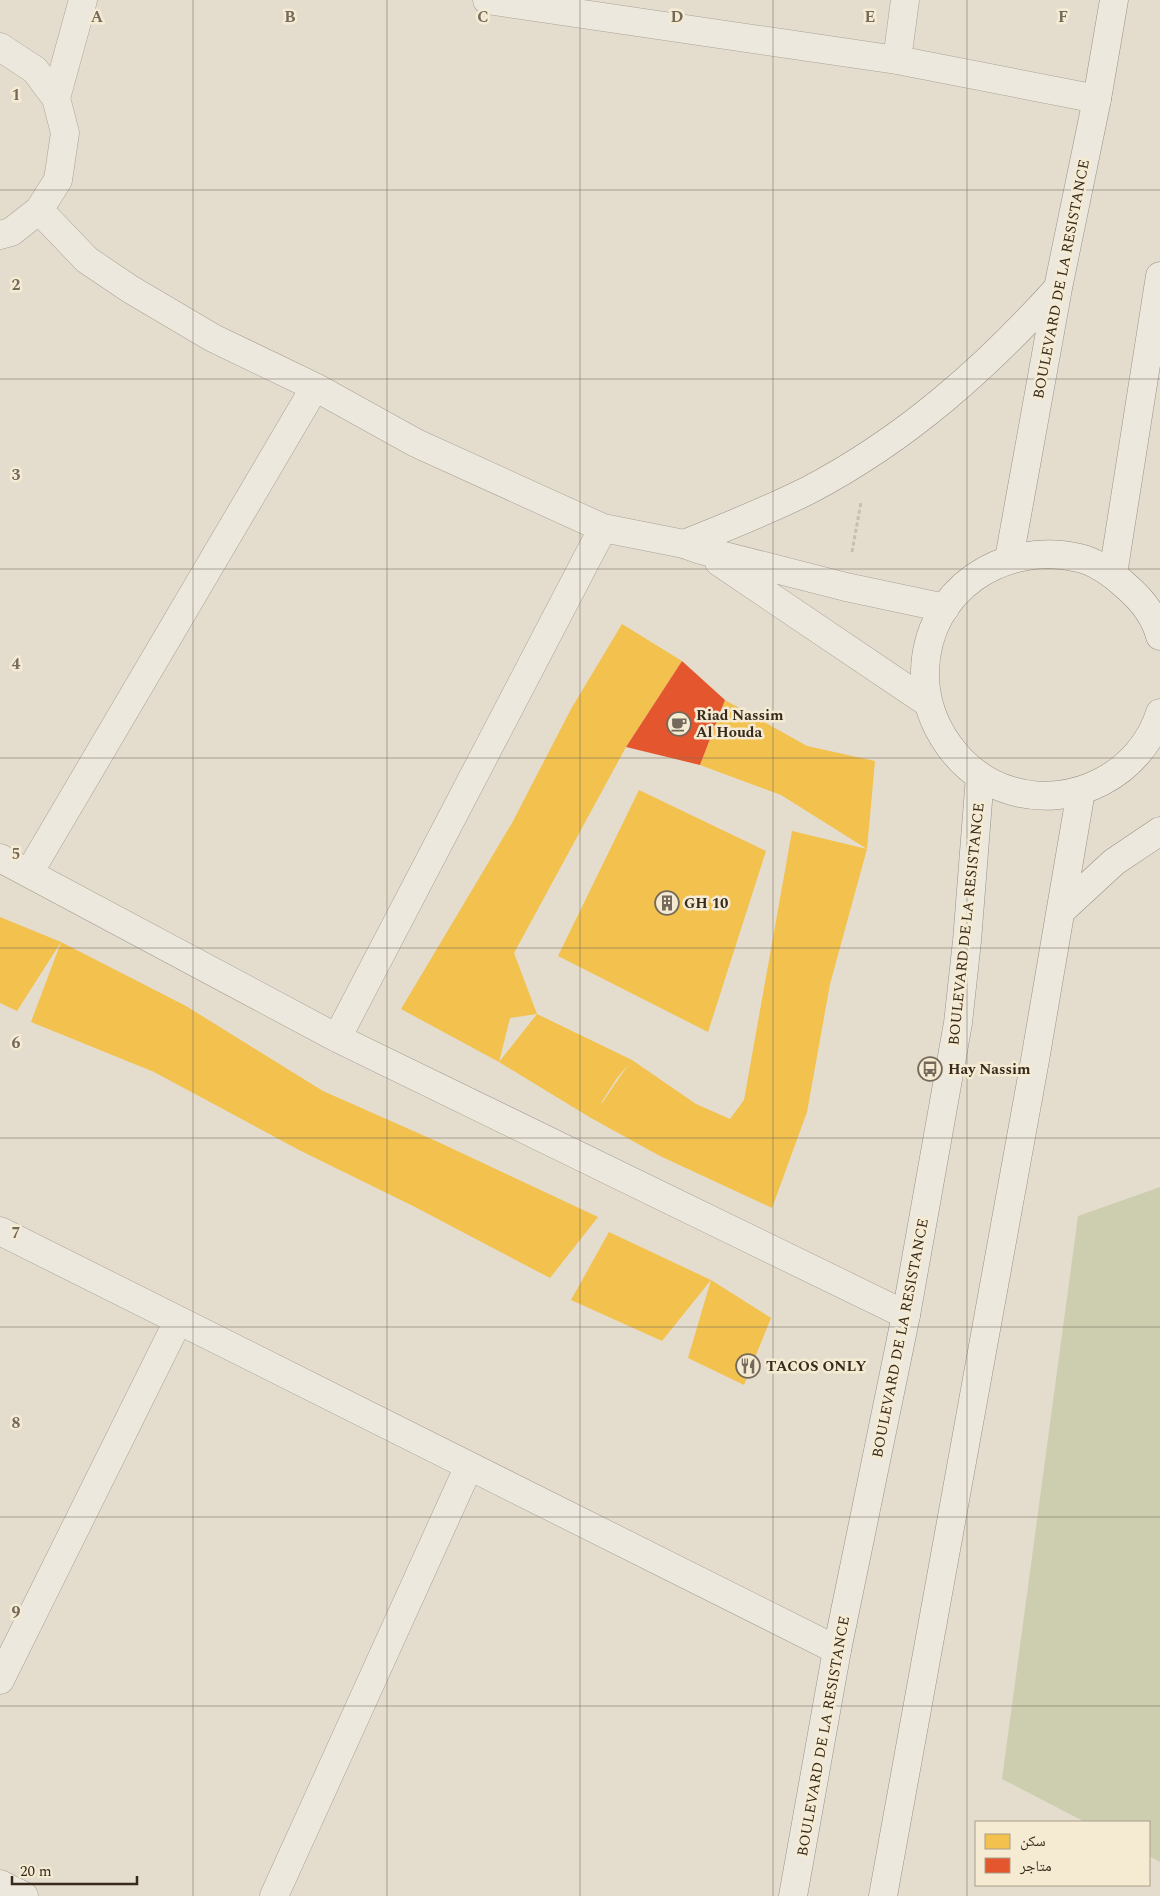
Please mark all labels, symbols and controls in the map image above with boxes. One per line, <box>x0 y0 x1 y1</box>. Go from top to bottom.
text: A <box>91 5 104 29</box>
text: B <box>284 5 296 29</box>
text: C <box>477 5 489 29</box>
text: D <box>671 5 684 29</box>
text: E <box>865 5 875 29</box>
text: F <box>1058 5 1068 29</box>
text: 1 <box>12 83 20 107</box>
street label: BOULEVARD DE LA RESISTANCE <box>1027 157 1096 401</box>
text: 2 <box>12 273 21 297</box>
text: 3 <box>12 463 21 487</box>
text: 4 <box>12 652 21 676</box>
place label: Riad Nassim Al Houda <box>696 704 784 744</box>
cafe icon: Riad Nassim Al Houda <box>666 711 692 737</box>
street label: BOULEVARD DE LA RESISTANCE <box>942 802 991 1046</box>
text: 5 <box>12 842 20 866</box>
building icon: GH 10 <box>654 890 680 916</box>
place label: GH 10 <box>684 892 728 915</box>
text: 6 <box>12 1031 21 1055</box>
bus stop icon: Hay Nassim <box>917 1056 943 1082</box>
place label: Hay Nassim <box>948 1058 1031 1081</box>
street label: BOULEVARD DE LA RESISTANCE <box>866 1216 935 1460</box>
text: 7 <box>12 1221 21 1245</box>
restaurant icon: TACOS ONLY <box>735 1353 761 1379</box>
place label: TACOS ONLY <box>766 1355 867 1378</box>
text: 8 <box>12 1411 21 1435</box>
text: 9 <box>12 1600 21 1624</box>
street label: BOULEVARD DE LA RESISTANCE <box>791 1614 856 1858</box>
legend <box>975 1821 1150 1886</box>
text: سكن <box>1020 1830 1046 1853</box>
scale bar <box>12 1854 138 1886</box>
text: متاجر <box>1019 1855 1052 1878</box>
text: 20 m <box>20 1860 52 1883</box>

